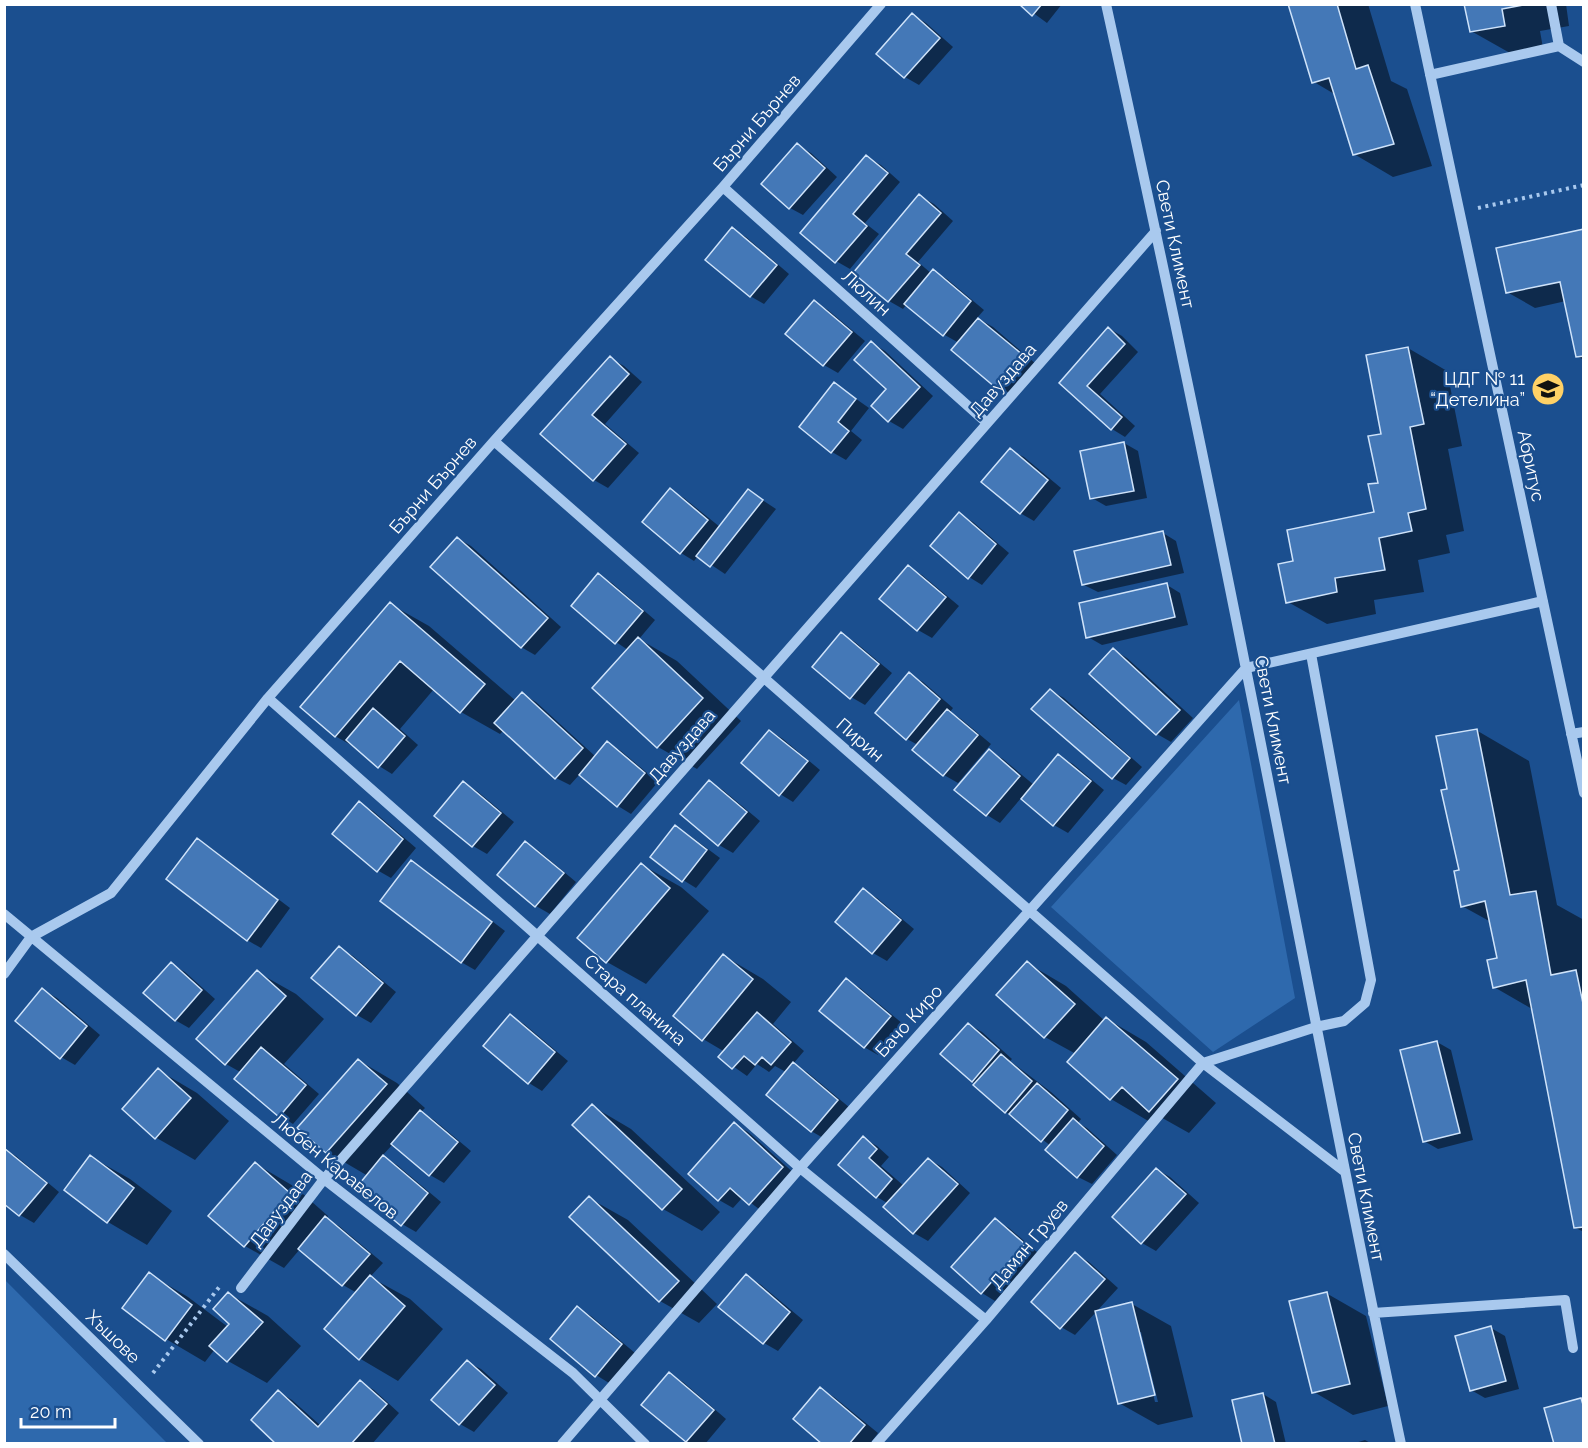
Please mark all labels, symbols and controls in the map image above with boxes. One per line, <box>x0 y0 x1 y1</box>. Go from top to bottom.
street label: Бърни Бърнев <box>709 70 805 176</box>
street label: Свети Климент <box>1152 178 1199 311</box>
street label: Люлин <box>838 265 895 320</box>
street label: Давуздава <box>965 339 1040 421</box>
place label: ЦДГ № 11 “Детелина” <box>1430 368 1525 410</box>
school or university icon: ЦДГ № 11 “Детелина” <box>1530 371 1566 407</box>
street label: Абритус <box>1514 428 1549 504</box>
street label: Бърни Бърнев <box>385 432 481 538</box>
street label: Свети Климент <box>1251 654 1296 787</box>
street label: Давуздава <box>644 705 719 787</box>
street label: Пирин <box>832 713 888 766</box>
street label: Стара планина <box>580 950 691 1050</box>
street label: Бачо Киро <box>871 980 947 1061</box>
street label: Любен Каравелов <box>268 1108 403 1223</box>
street label: Свети Климент <box>1344 1131 1389 1264</box>
street label: Давуздава <box>245 1166 316 1251</box>
street label: Дамян Груев <box>985 1195 1072 1293</box>
street label: Хъшове <box>82 1306 145 1368</box>
scale bar <box>21 1391 116 1429</box>
text: 20 m <box>30 1401 72 1422</box>

